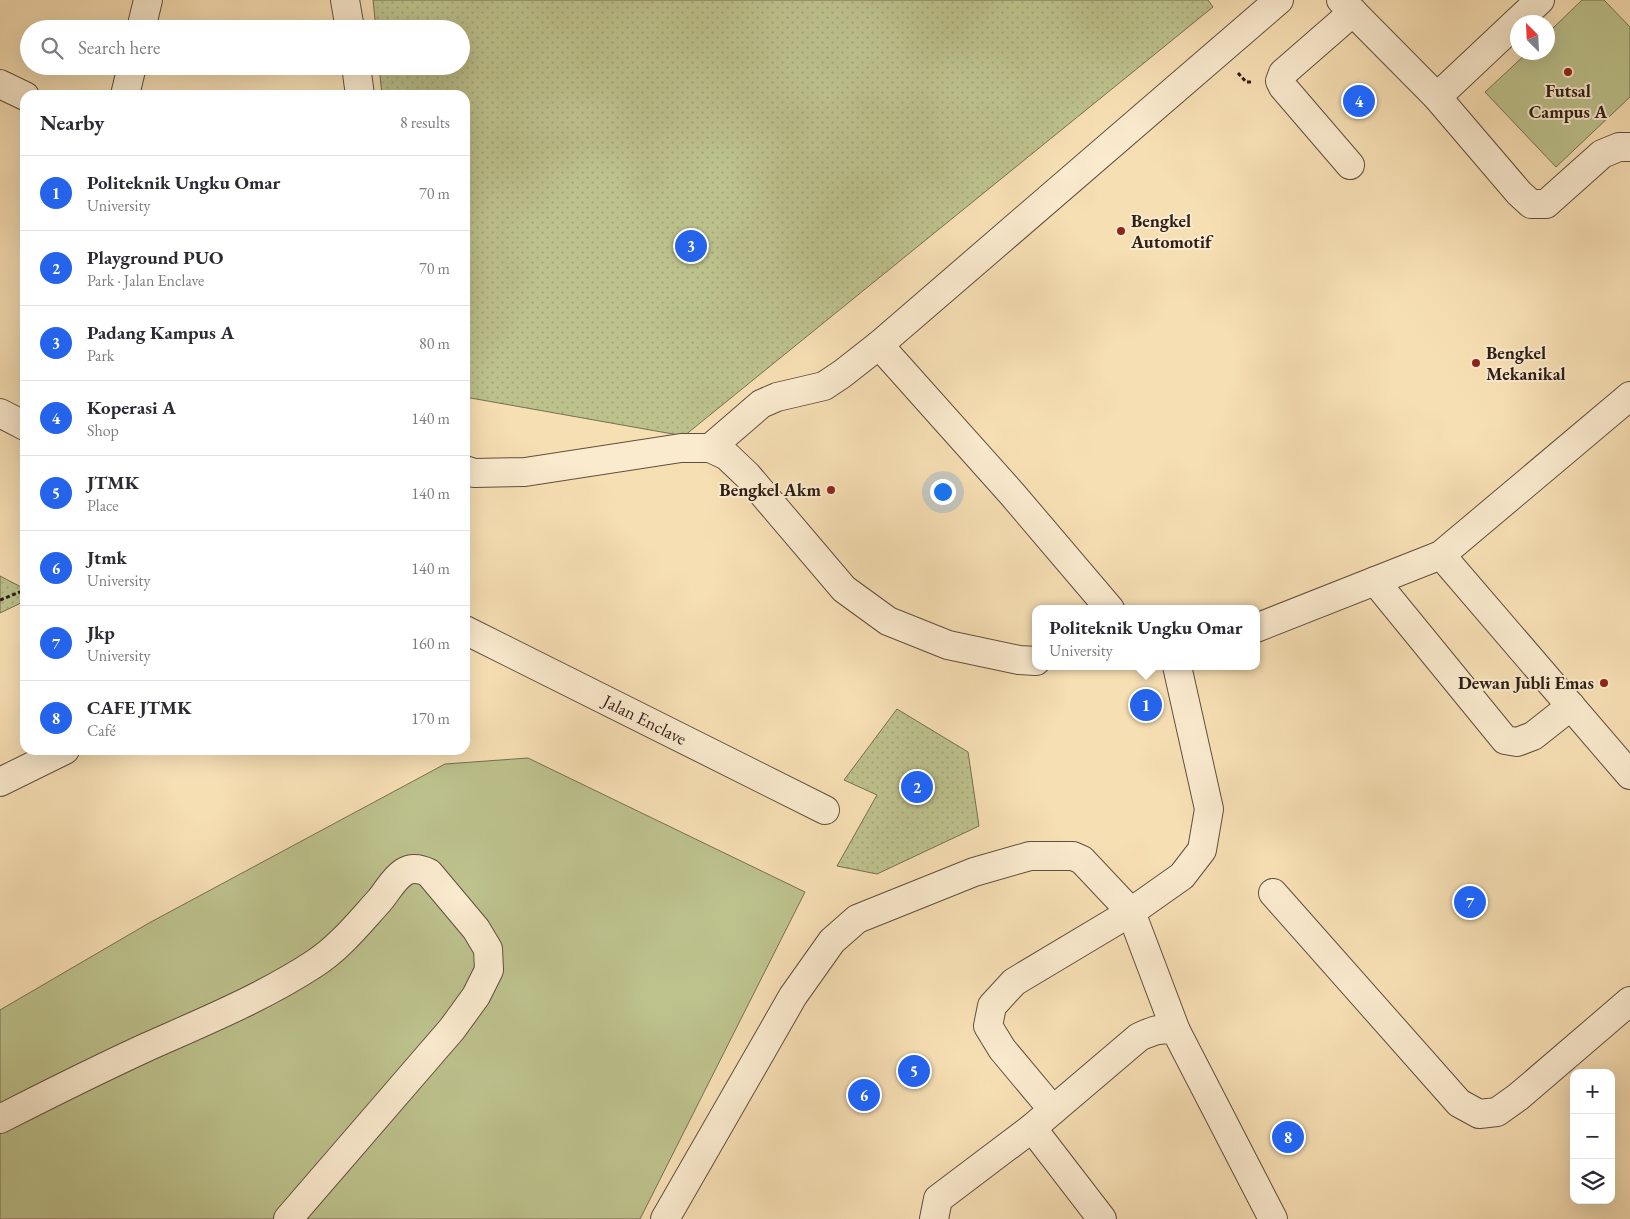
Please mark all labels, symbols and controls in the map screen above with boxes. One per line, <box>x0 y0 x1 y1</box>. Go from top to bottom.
north arrow <box>1510 15 1555 60</box>
search box <box>20 20 470 75</box>
icon: search <box>38 34 66 62</box>
text: Search here <box>78 35 160 60</box>
marker: Futsal Campus A <box>1562 66 1574 78</box>
place label: Futsal Campus A <box>1529 79 1608 123</box>
pin: 4 <box>1343 82 1375 120</box>
text: Nearby <box>40 109 104 136</box>
text: 8 results <box>400 112 450 133</box>
text: Politeknik Ungku Omar <box>87 170 280 195</box>
text: 1 <box>52 183 60 204</box>
text: 70 m <box>419 183 450 204</box>
text: University <box>87 195 151 216</box>
place label: Bengkel Automotif <box>1130 209 1214 253</box>
marker: Bengkel Automotif <box>1115 225 1127 237</box>
pin: 3 <box>675 227 707 265</box>
text: Playground PUO <box>87 245 224 270</box>
text: 2 <box>52 258 60 279</box>
text: 70 m <box>419 258 450 279</box>
text: Park · Jalan Enclave <box>87 270 204 291</box>
text: Padang Kampus A <box>87 320 234 345</box>
text: 3 <box>52 333 60 354</box>
text: 80 m <box>419 333 450 354</box>
place label: Bengkel Mekanikal <box>1486 341 1566 385</box>
text: Park <box>87 345 114 366</box>
marker: Bengkel Mekanikal <box>1470 357 1482 369</box>
text: Koperasi A <box>87 395 176 420</box>
text: 4 <box>52 408 60 429</box>
text: 140 m <box>411 408 450 429</box>
text: Shop <box>87 420 119 441</box>
text: JTMK <box>87 470 139 495</box>
place label: Bengkel Akm <box>719 478 821 501</box>
your location <box>930 479 956 505</box>
text: 5 <box>52 483 60 504</box>
text: 140 m <box>411 483 450 504</box>
marker: Bengkel Akm <box>825 484 837 496</box>
text: Place <box>87 495 119 516</box>
text: Jtmk <box>87 545 127 570</box>
text: 6 <box>52 558 60 579</box>
text: 140 m <box>411 558 450 579</box>
text: University <box>87 570 151 591</box>
popup <box>1032 605 1260 670</box>
text: Politeknik Ungku Omar <box>1049 615 1243 640</box>
text: Jkp <box>87 620 115 645</box>
text: 7 <box>52 633 60 654</box>
text: 160 m <box>411 633 450 654</box>
text: University <box>1049 640 1113 661</box>
text: University <box>87 645 151 666</box>
place label: Dewan Jubli Emas <box>1458 671 1594 694</box>
marker: Dewan Jubli Emas <box>1598 677 1610 689</box>
pin: 1 <box>1130 686 1162 724</box>
street label: Jalan Enclave <box>598 688 691 750</box>
text: CAFE JTMK <box>87 695 192 720</box>
text: 8 <box>52 708 60 729</box>
text: 170 m <box>411 708 450 729</box>
text: Café <box>87 720 116 741</box>
pin: 2 <box>901 768 933 806</box>
pin: 7 <box>1454 883 1486 921</box>
pin: 5 <box>898 1052 930 1090</box>
map controls <box>1570 1069 1615 1204</box>
button: + <box>1570 1069 1615 1114</box>
pin: 6 <box>848 1076 880 1114</box>
button: − <box>1570 1114 1615 1159</box>
pin: 8 <box>1272 1118 1304 1156</box>
button: layers <box>1570 1159 1615 1204</box>

